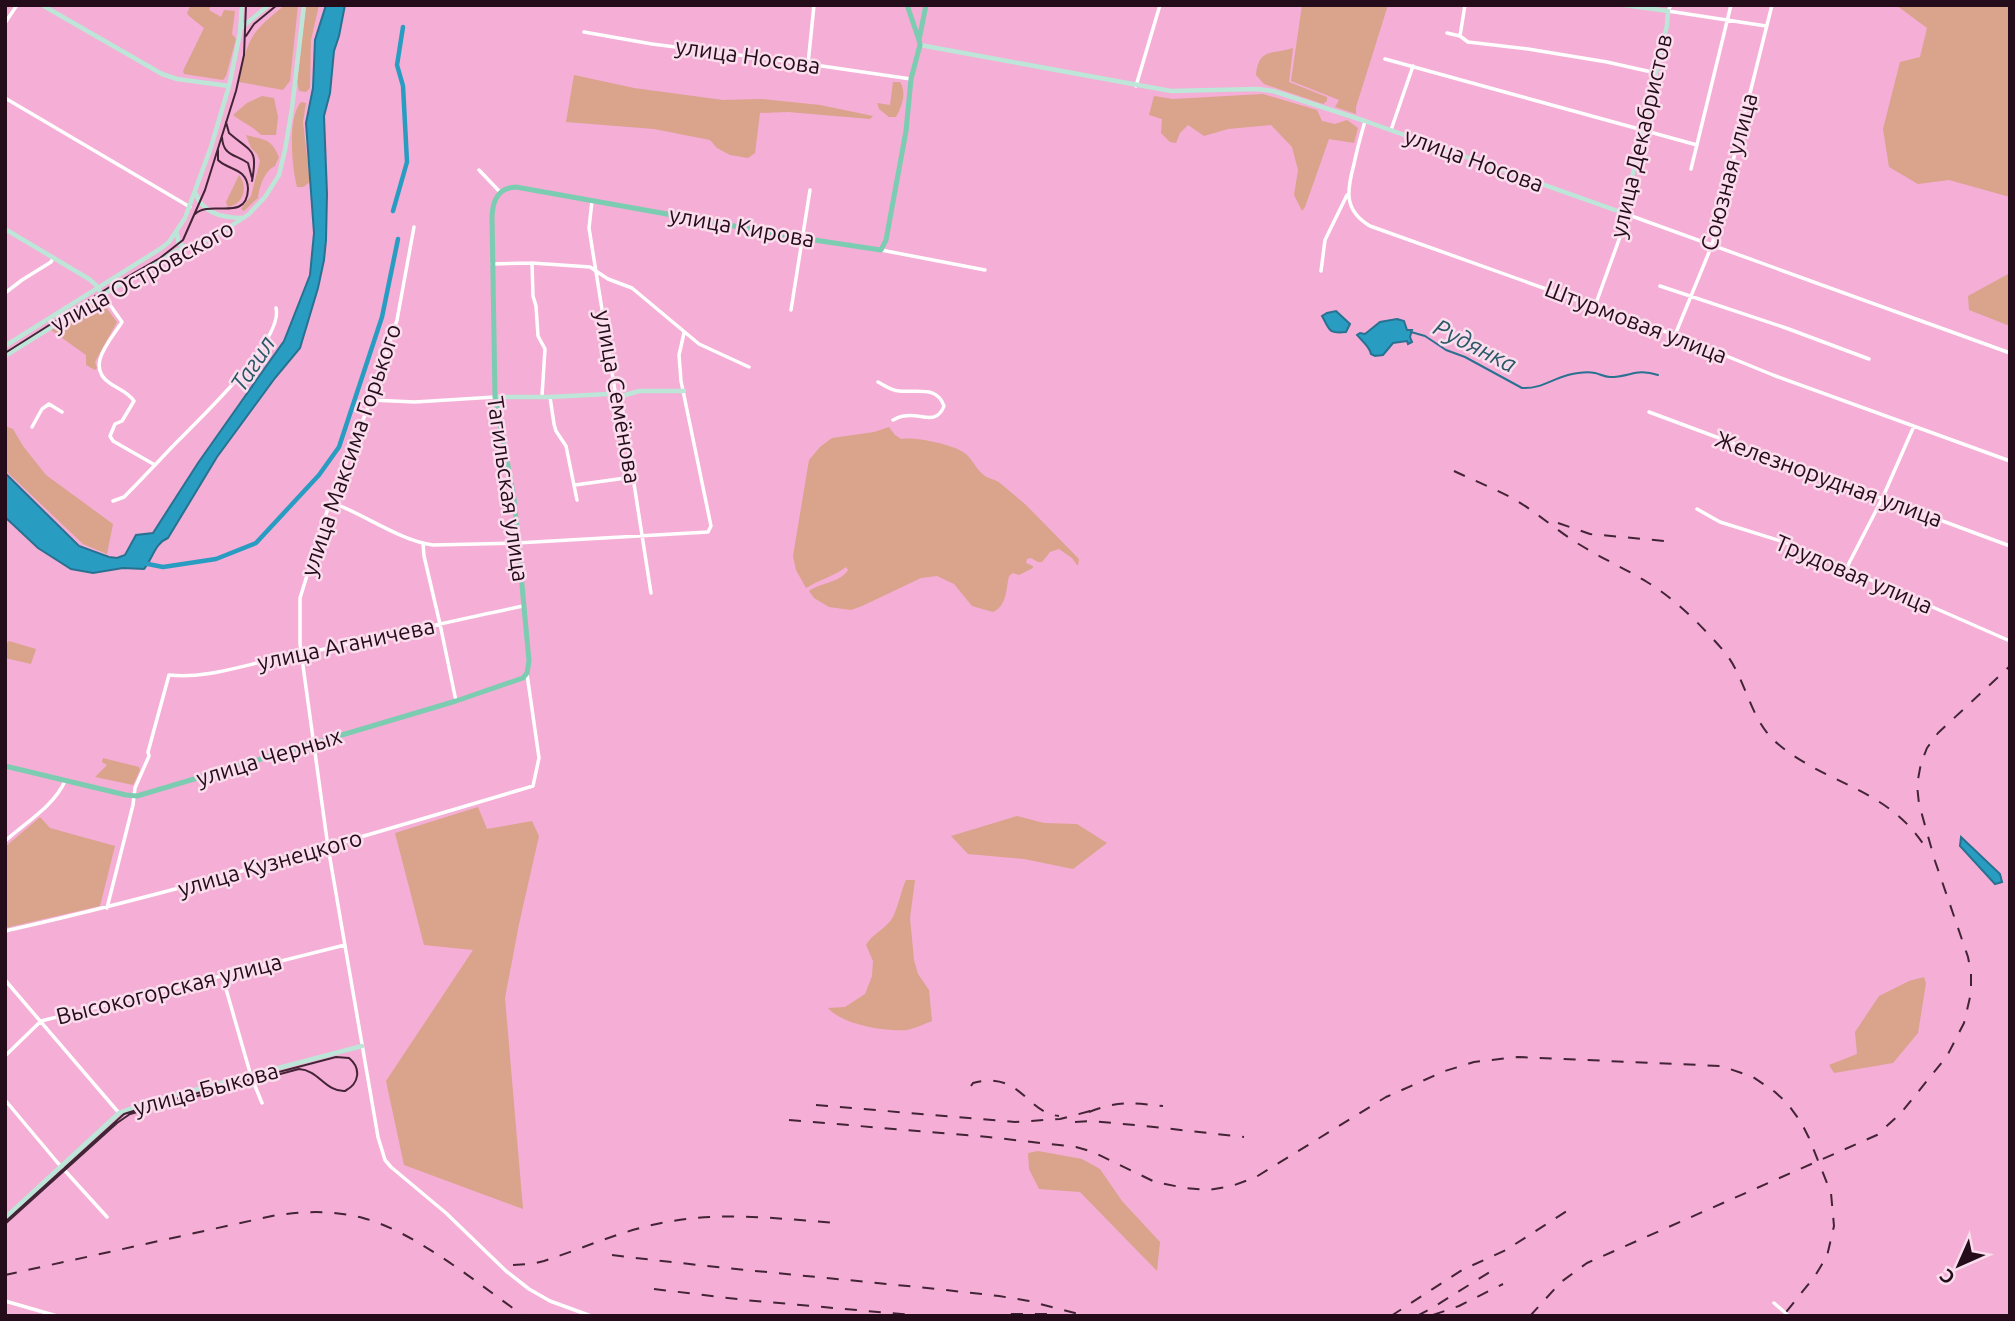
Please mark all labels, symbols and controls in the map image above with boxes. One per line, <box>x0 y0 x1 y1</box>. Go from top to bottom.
street label: улица Декабристов <box>1605 32 1676 240</box>
street label: улица Носова <box>674 33 822 78</box>
street label: Союзная улица <box>1695 90 1762 254</box>
street label: улица Носова <box>1401 123 1547 196</box>
street label: улица Кирова <box>667 201 817 252</box>
street label: улица Островского <box>46 215 238 336</box>
street label: Штурмовая улица <box>1542 275 1731 368</box>
street label: улица Семёнова <box>591 308 646 486</box>
water label: Рудянка <box>1429 313 1521 378</box>
street label: улица Максима Горького <box>296 320 406 579</box>
water label: Тагил <box>225 331 280 396</box>
street label: Тагильская улица <box>483 395 534 583</box>
street label: Железнорудная улица <box>1712 426 1946 531</box>
street label: Трудовая улица <box>1772 529 1937 618</box>
street label: улица Аганичева <box>255 613 437 675</box>
street label: улица Черных <box>193 722 345 791</box>
street label: улица Кузнецкого <box>175 824 365 901</box>
street label: Высокогорская улица <box>53 948 284 1029</box>
street label: улица Быкова <box>131 1057 281 1120</box>
north arrow <box>1924 1230 1994 1300</box>
text: С <box>1935 1265 1959 1289</box>

